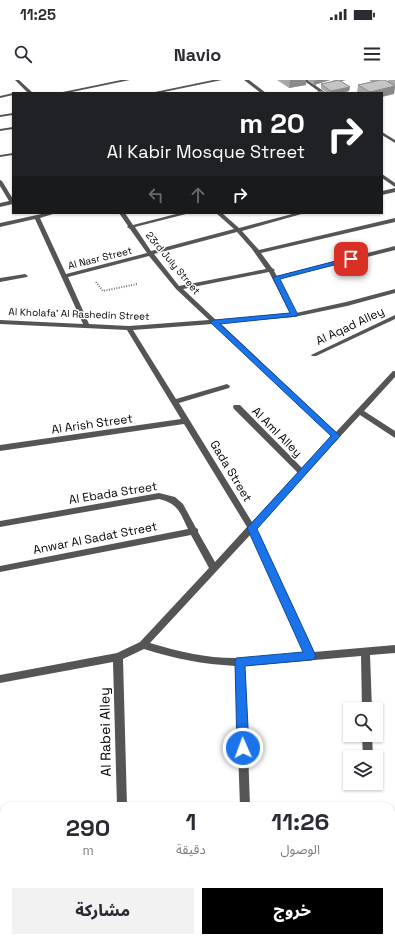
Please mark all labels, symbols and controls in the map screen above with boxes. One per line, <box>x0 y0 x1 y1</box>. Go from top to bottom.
text: 11:25 <box>20 5 56 24</box>
icon: search <box>12 43 34 65</box>
text: Navio <box>174 43 221 66</box>
icon: menu <box>361 43 383 65</box>
text: 20 m <box>239 105 305 141</box>
icon: right <box>319 108 371 160</box>
text: Al Kabir Mosque Street <box>107 140 305 163</box>
icon: left <box>145 184 167 206</box>
icon: ahead <box>187 184 209 206</box>
icon: right <box>229 184 251 206</box>
street label: 23rd July Street <box>143 229 203 297</box>
pin <box>334 242 368 276</box>
street label: Al Nasr Street <box>66 244 134 272</box>
icon: arrive <box>340 248 362 270</box>
street label: Al Aqad Alley <box>313 303 387 349</box>
street label: Al Kholafa' Al Rashedin Street <box>8 305 150 323</box>
street label: Al Aml Alley <box>248 403 306 461</box>
street label: Al Arish Street <box>50 410 134 438</box>
street label: Gada Street <box>206 437 256 505</box>
street label: Al Ebada Street <box>68 478 158 508</box>
street label: Anwar Al Sadat Street <box>32 518 158 558</box>
street label: Al Rabei Alley <box>95 687 115 777</box>
map controls <box>343 702 383 790</box>
button: search <box>343 702 383 742</box>
position arrow <box>222 727 264 769</box>
button: layers <box>343 750 383 790</box>
text: 1 <box>185 806 196 837</box>
text: 11:26 <box>271 806 329 837</box>
text: 290 <box>66 812 110 843</box>
text: دقيقة <box>176 841 206 858</box>
text: الوصول <box>281 841 320 858</box>
text: m <box>82 842 94 859</box>
button: مشاركة <box>12 888 194 934</box>
button: خروج <box>202 888 383 934</box>

